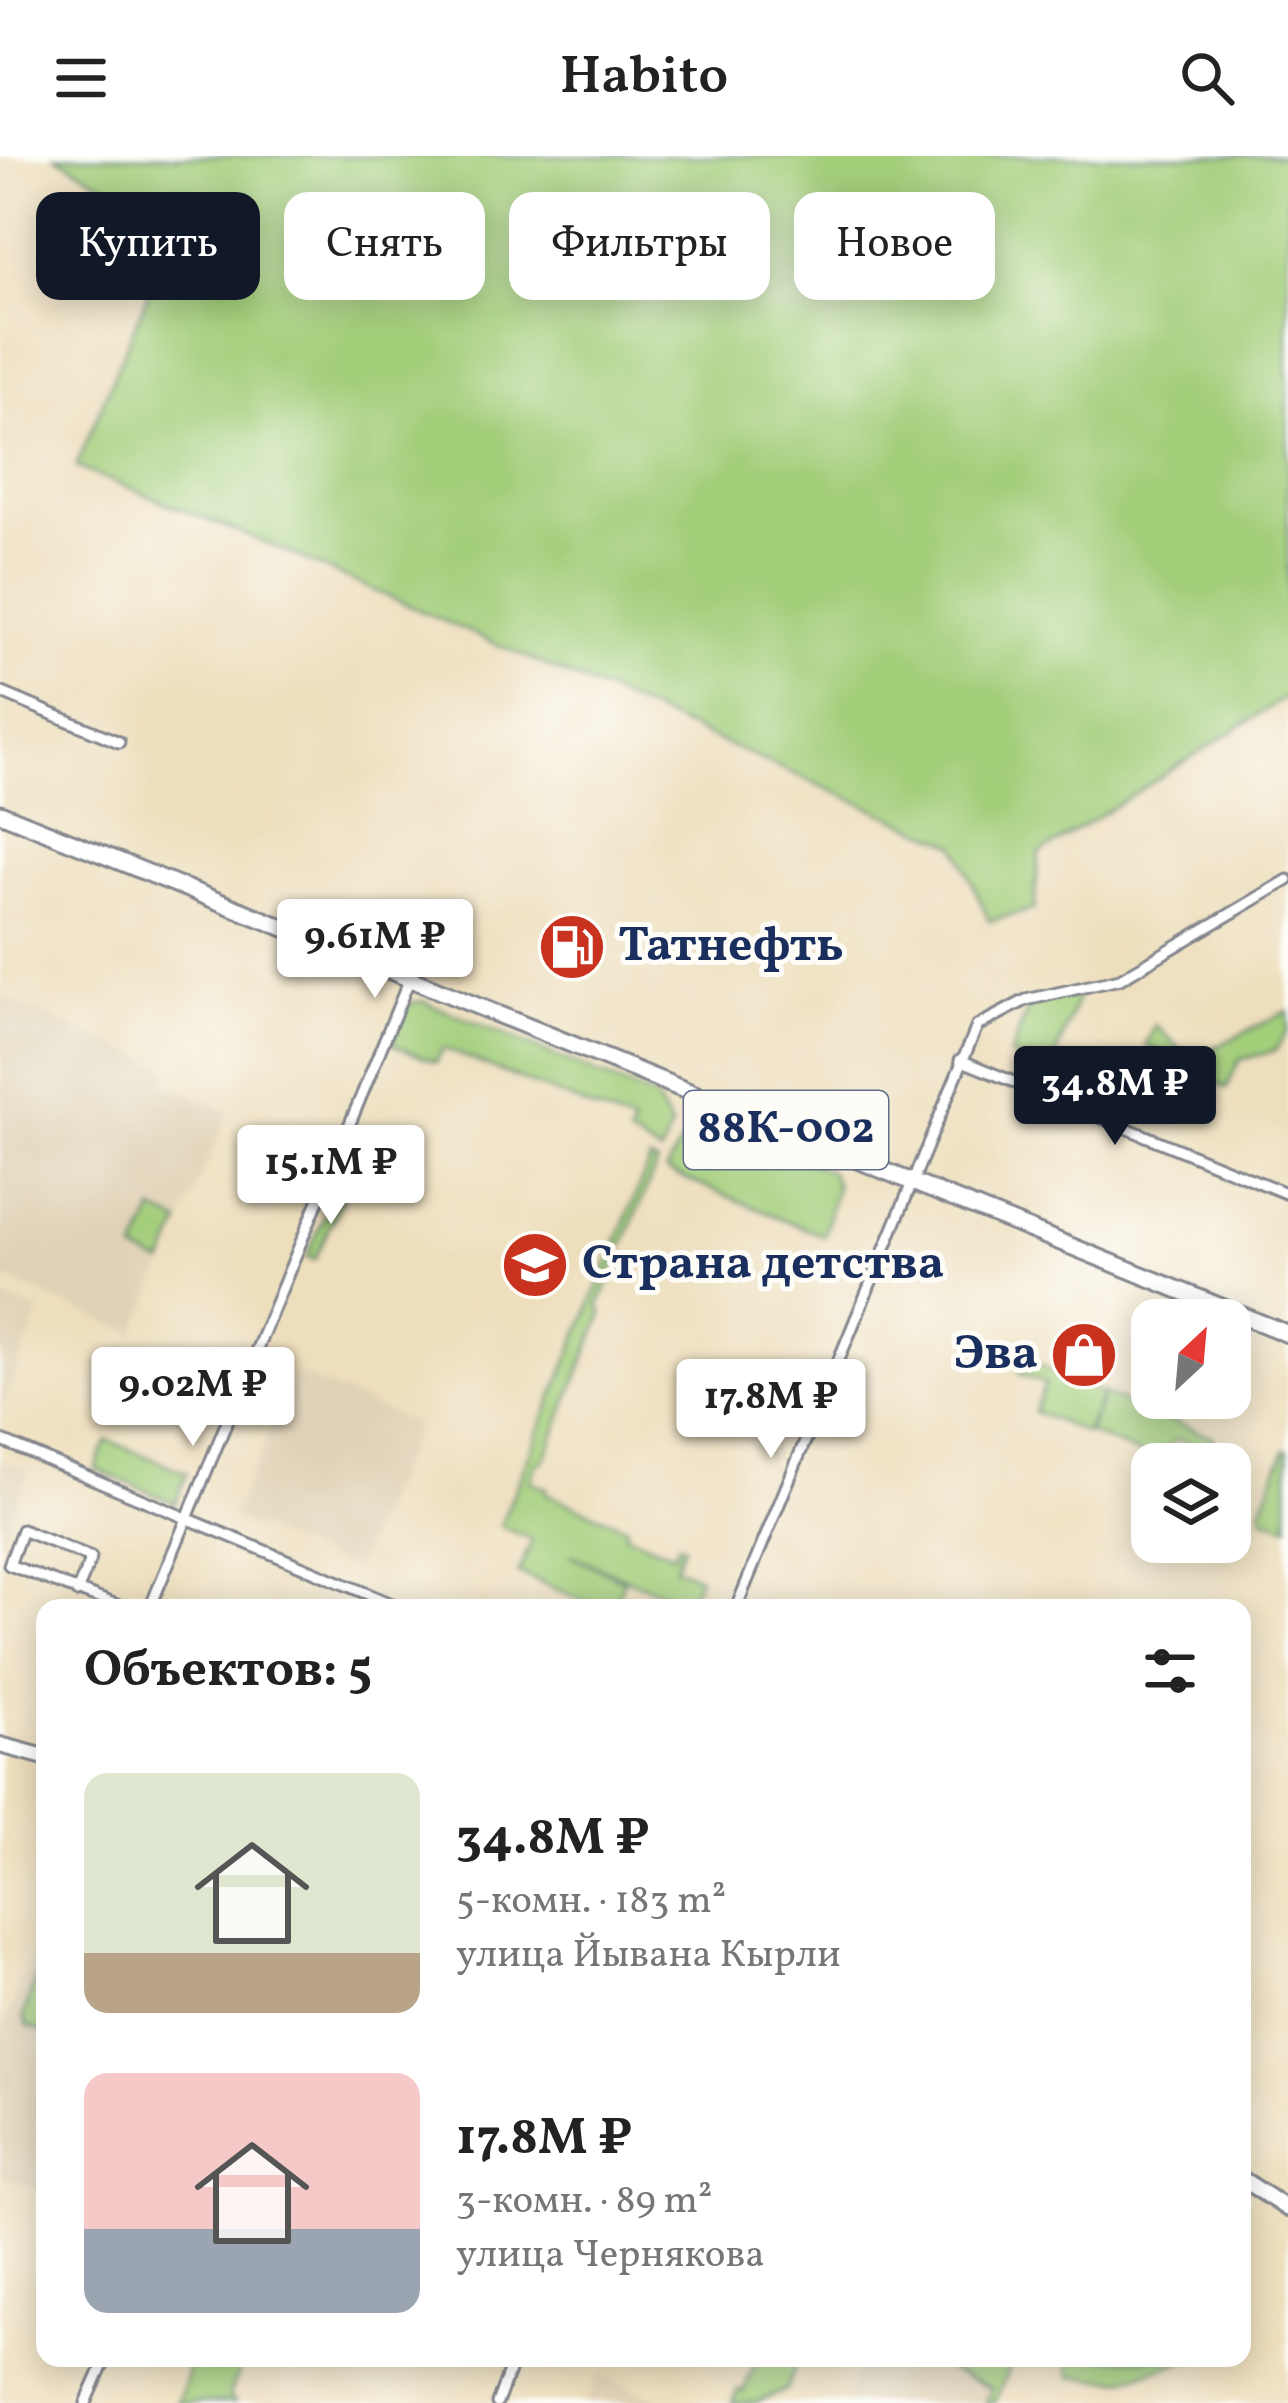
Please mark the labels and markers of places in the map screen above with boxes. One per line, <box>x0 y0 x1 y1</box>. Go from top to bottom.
pin: 9.61M ₽ <box>264 899 486 1001</box>
fuel station icon: Татнефть <box>537 912 607 982</box>
place label: Татнефть <box>618 914 844 981</box>
pin: 34.8M ₽ <box>1004 1046 1226 1148</box>
pin: 15.1M ₽ <box>220 1125 442 1227</box>
school or university icon: Страна детства <box>500 1230 570 1300</box>
place label: Страна детства <box>582 1232 944 1299</box>
shop icon: Эва <box>1049 1320 1119 1390</box>
place label: Эва <box>954 1322 1038 1389</box>
pin: 9.02M ₽ <box>82 1347 304 1449</box>
pin: 17.8M ₽ <box>660 1359 882 1461</box>

